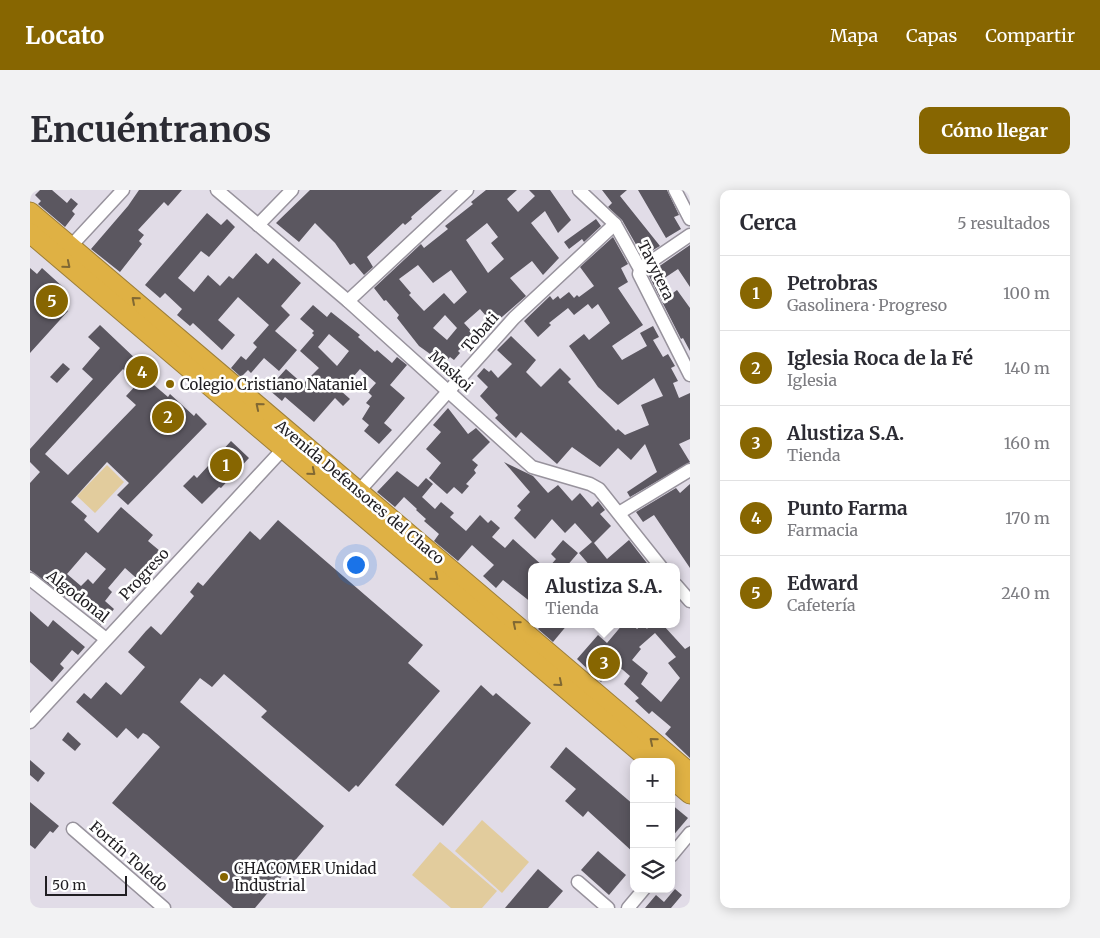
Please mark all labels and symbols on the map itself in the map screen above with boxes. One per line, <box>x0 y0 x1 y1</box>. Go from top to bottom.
street label: Tavytera <box>633 237 679 303</box>
one-way arrow <box>62 259 71 268</box>
pin: 5 <box>36 282 68 320</box>
one-way arrow <box>132 298 141 306</box>
street label: Tobati <box>458 308 503 356</box>
street label: Maskoi <box>425 346 477 396</box>
pin: 4 <box>126 353 158 391</box>
place label: Colegio Cristiano Nataniel <box>180 375 368 394</box>
marker: Colegio Cristiano Nataniel <box>164 378 176 390</box>
pin: 2 <box>152 398 184 436</box>
one-way arrow <box>255 402 264 411</box>
street label: Avenida Defensores del Chaco <box>271 415 448 568</box>
pin: 1 <box>210 446 242 484</box>
one-way arrow <box>306 466 315 475</box>
street label: Progreso <box>115 544 173 604</box>
your location <box>343 552 369 578</box>
street label: Algodonal <box>42 565 113 626</box>
one-way arrow <box>430 571 439 580</box>
one-way arrow <box>512 621 521 630</box>
pin: 3 <box>588 644 620 682</box>
one-way arrow <box>553 677 562 686</box>
one-way arrow <box>650 738 659 747</box>
street label: Fortín Toledo <box>86 817 172 895</box>
place label: CHACOMER Unidad Industrial <box>234 859 377 895</box>
marker: CHACOMER Unidad Industrial <box>218 871 230 883</box>
scale bar <box>45 873 128 896</box>

